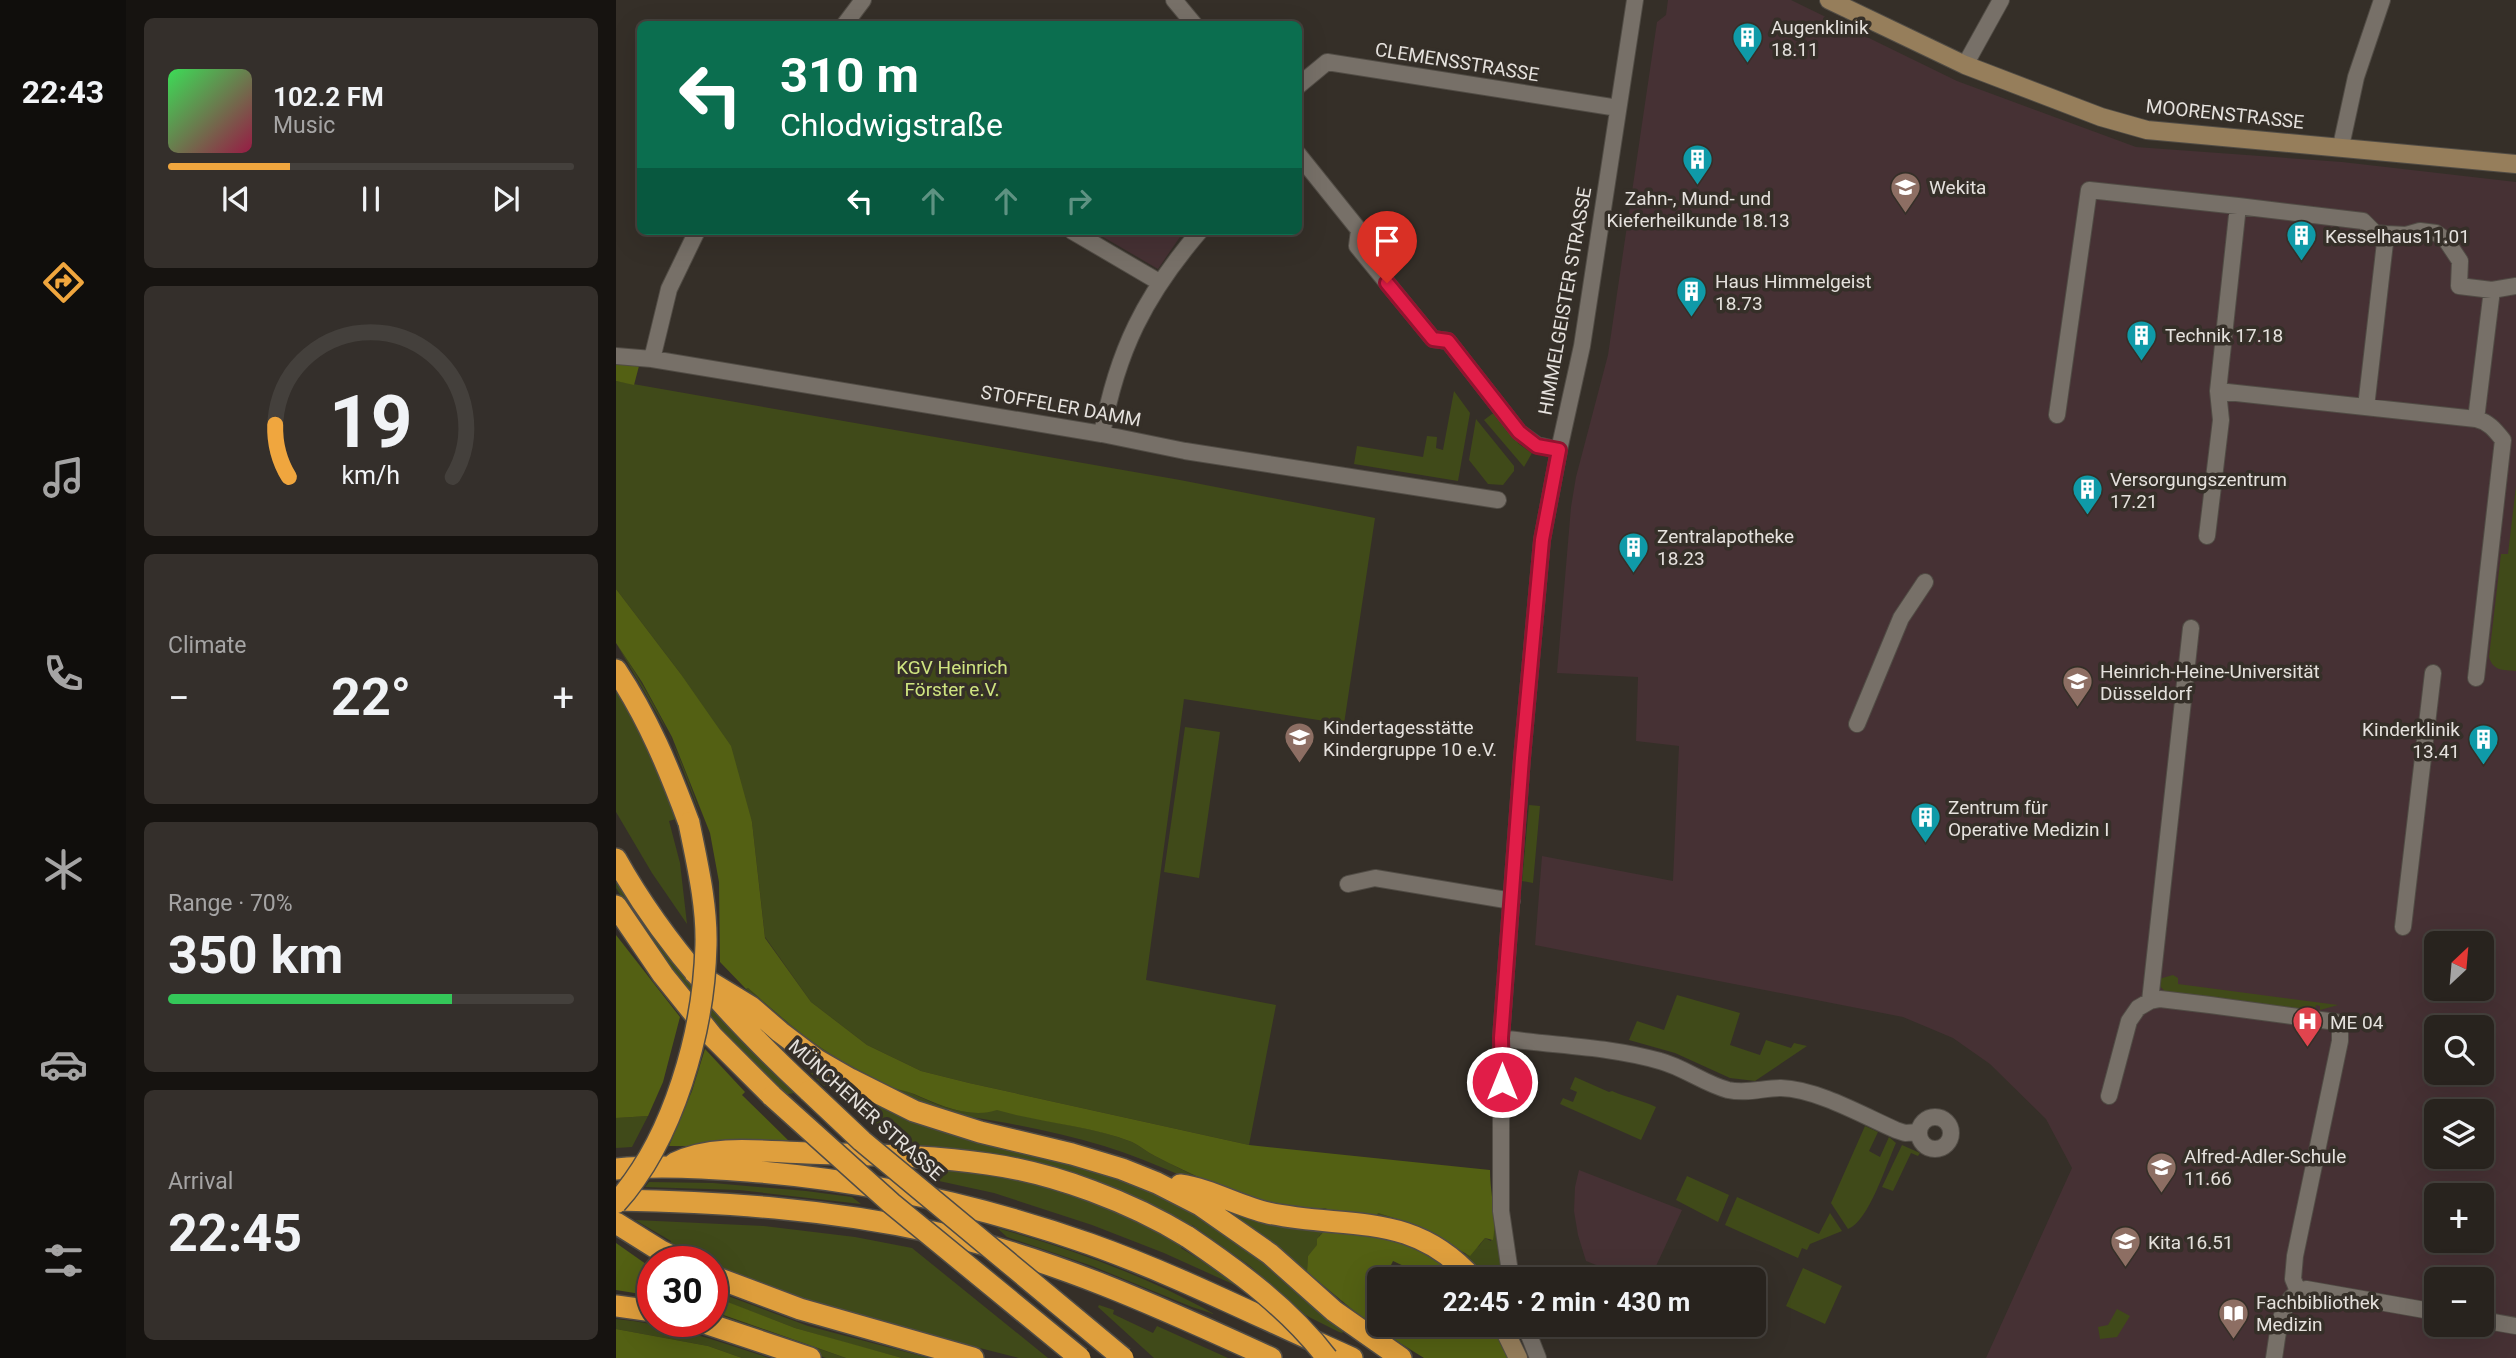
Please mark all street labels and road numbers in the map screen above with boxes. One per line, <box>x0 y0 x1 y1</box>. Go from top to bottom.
street label: CLEMENSSTRASSE <box>1373 38 1541 86</box>
street label: MOORENSTRASSE <box>2145 94 2305 134</box>
street label: HIMMELGEISTER STRASSE <box>1534 185 1596 417</box>
street label: STOFFELER DAMM <box>979 381 1143 431</box>
street label: MÜNCHENER STRASSE <box>784 1035 948 1186</box>

